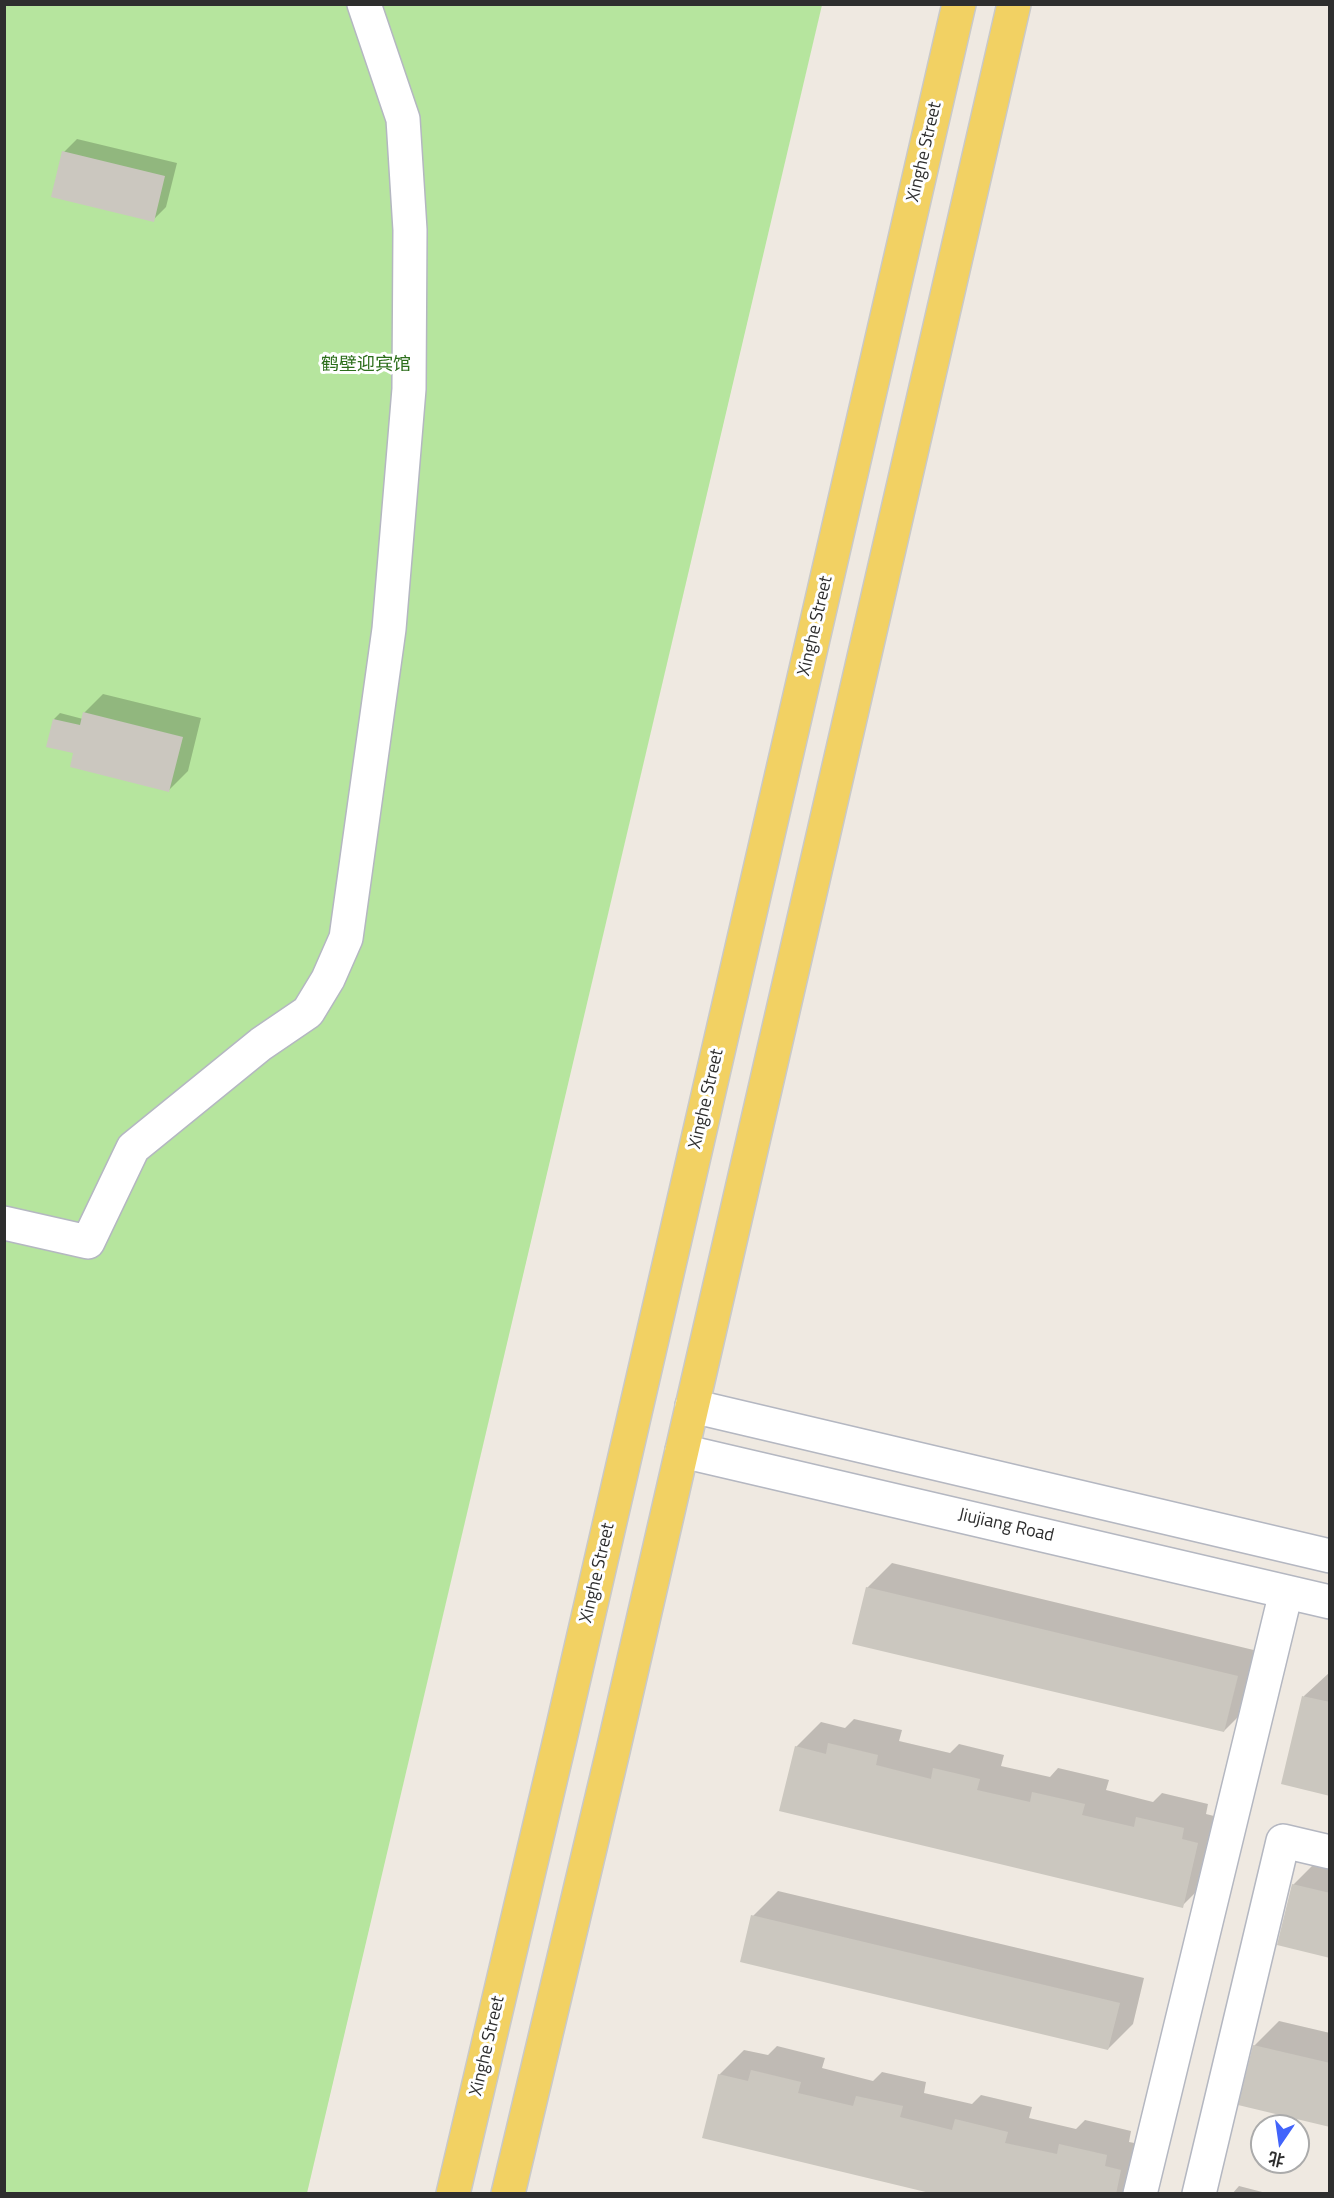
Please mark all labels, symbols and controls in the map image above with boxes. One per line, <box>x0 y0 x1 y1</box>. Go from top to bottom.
street label: Xinghe Street <box>903 100 947 204</box>
park label: 鹤壁迎宾馆 <box>321 355 411 377</box>
street label: Xinghe Street <box>794 574 838 678</box>
street label: Xinghe Street <box>685 1047 729 1151</box>
street label: Jiujiang Road <box>956 1505 1056 1547</box>
street label: Xinghe Street <box>576 1521 620 1625</box>
street label: Xinghe Street <box>466 1994 510 2098</box>
north arrow <box>1250 2114 1310 2174</box>
text: 北 <box>1266 2146 1287 2173</box>

